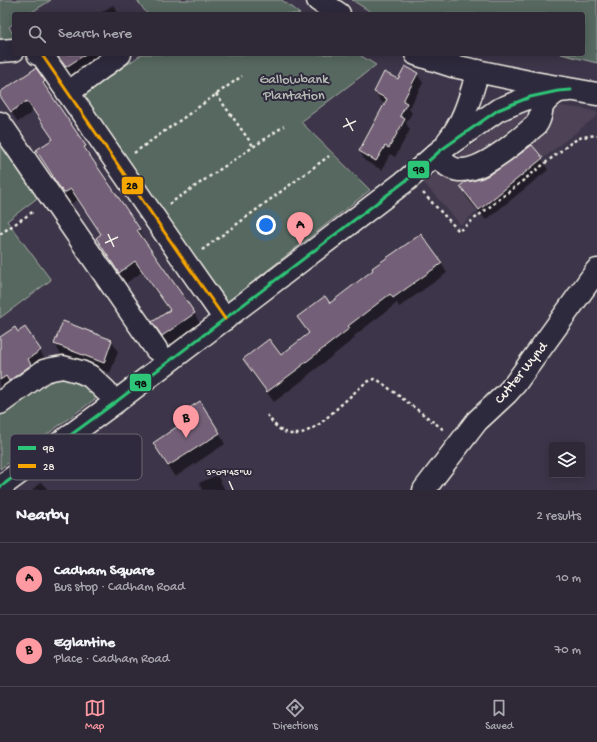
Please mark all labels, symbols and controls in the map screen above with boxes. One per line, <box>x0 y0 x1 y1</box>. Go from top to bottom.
search box <box>12 12 585 56</box>
icon: search <box>26 23 48 45</box>
text: Search here <box>58 25 132 43</box>
park label: Gallowbank Plantation <box>260 72 330 105</box>
line badge: 98 <box>407 160 430 179</box>
text: 98 <box>412 165 425 177</box>
line badge: 28 <box>121 176 144 195</box>
text: 28 <box>126 181 138 193</box>
pin: A <box>287 212 313 245</box>
your location <box>256 215 276 235</box>
street label: Cutter Wynd <box>492 338 553 408</box>
line badge: 98 <box>129 373 152 392</box>
text: 98 <box>134 379 147 391</box>
pin: B <box>173 405 199 438</box>
legend <box>10 434 142 480</box>
map controls <box>549 442 585 478</box>
button: layers <box>549 442 585 478</box>
text: 98 <box>42 444 55 456</box>
text: 28 <box>43 462 54 474</box>
text: 3°09'45"W <box>205 467 252 479</box>
text: Nearby <box>16 506 69 526</box>
text: 2 results <box>536 509 581 524</box>
text: Cadham Square <box>54 562 154 580</box>
text: A <box>25 571 33 586</box>
text: 10 m <box>556 571 581 586</box>
text: Bus stop · Cadham Road <box>54 580 185 595</box>
text: Eglantine <box>54 634 115 652</box>
text: B <box>26 643 32 658</box>
text: 70 m <box>555 643 581 658</box>
text: Place · Cadham Road <box>54 652 169 667</box>
tab: Map <box>84 697 106 733</box>
tab: Directions <box>273 697 318 733</box>
tab: Saved <box>485 697 513 733</box>

